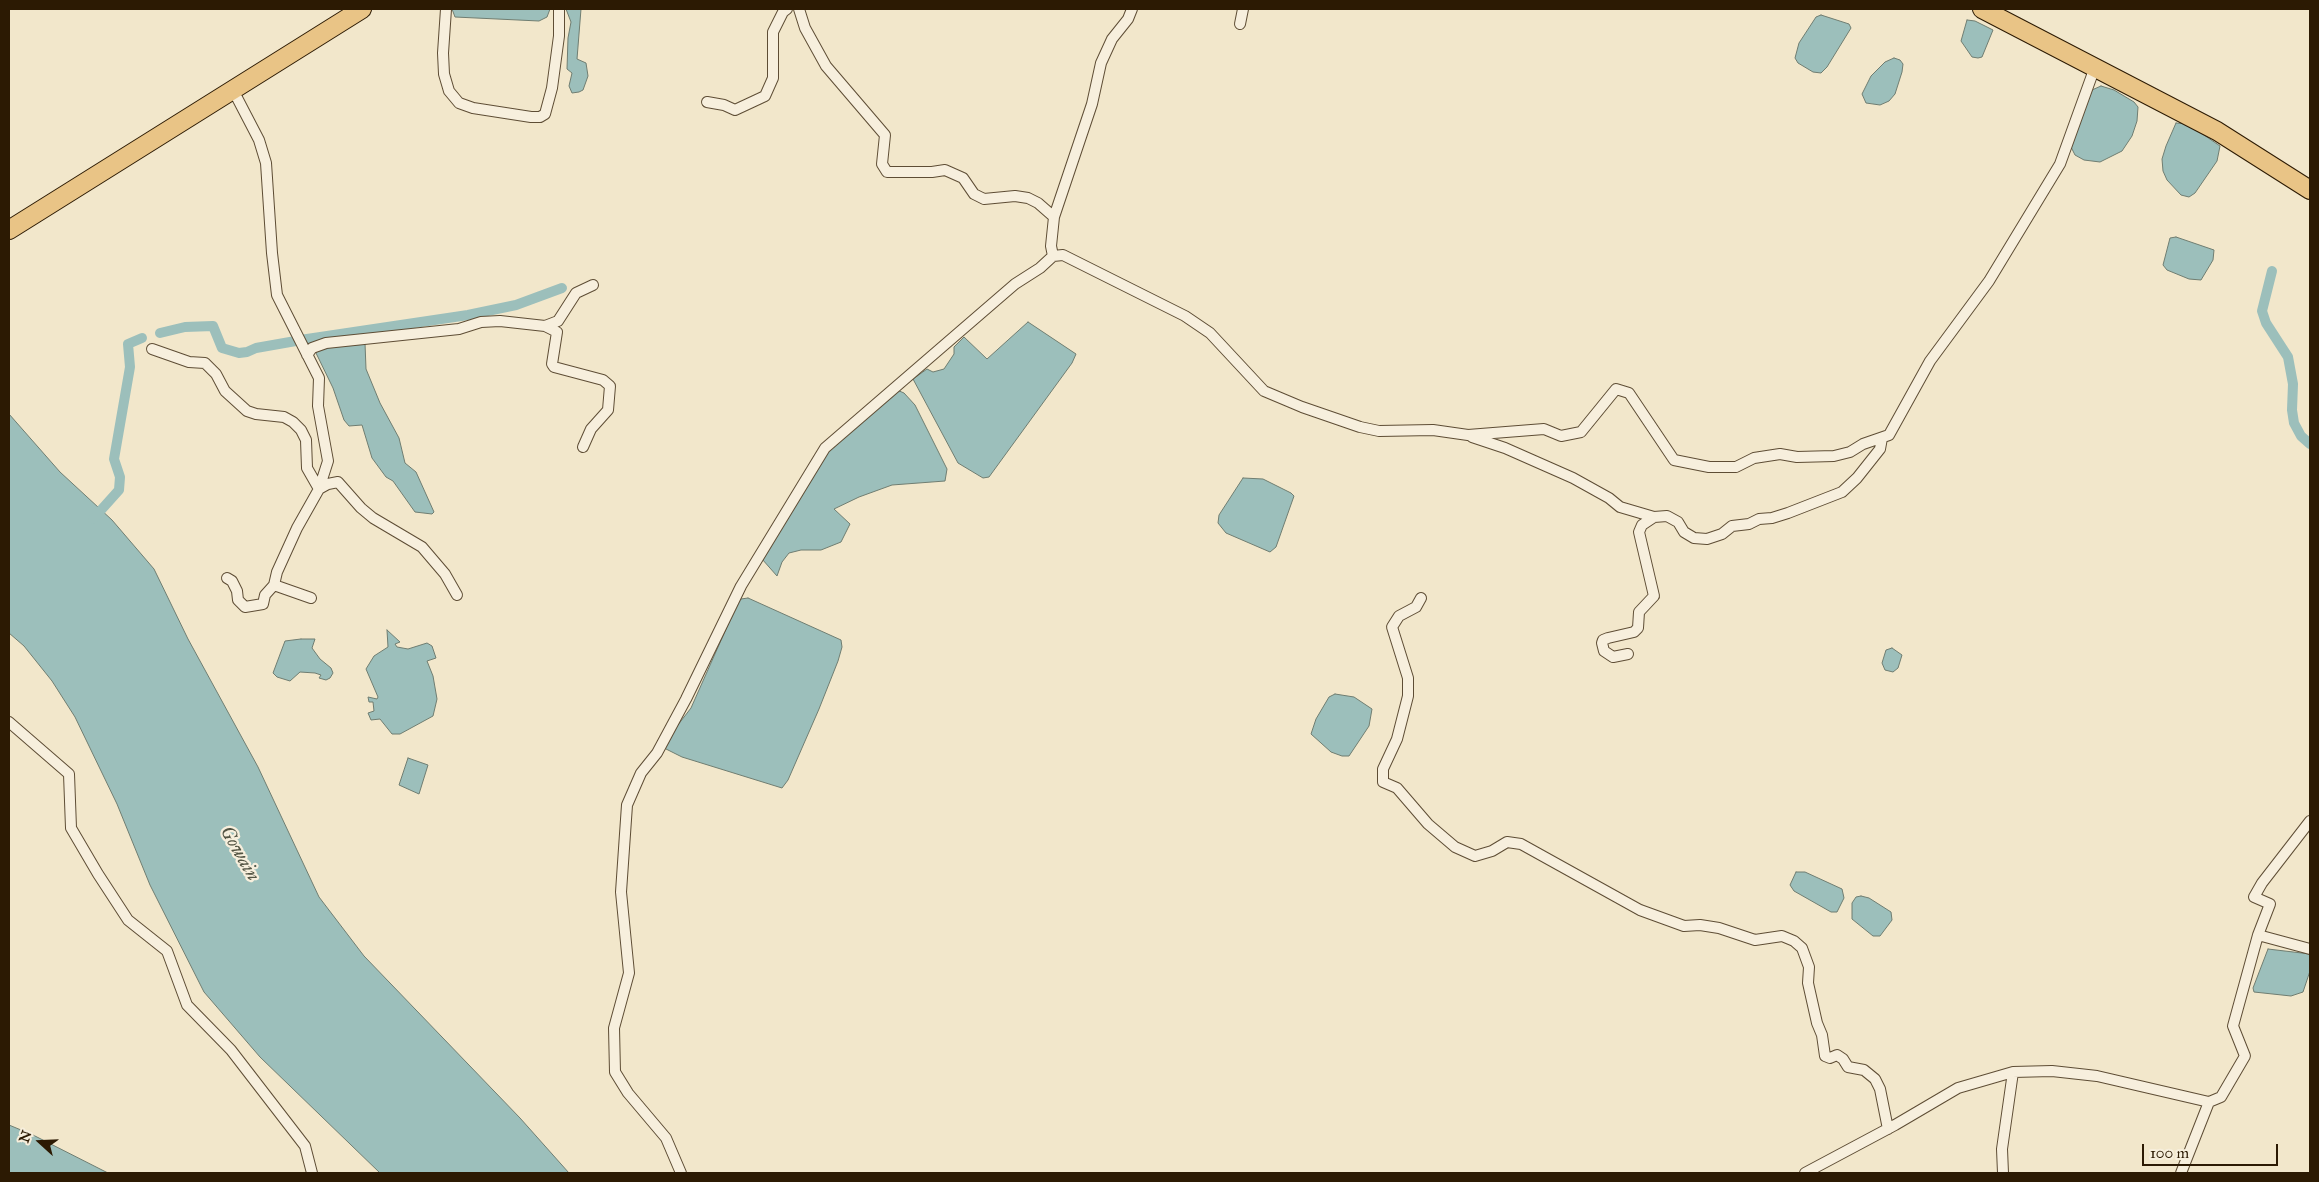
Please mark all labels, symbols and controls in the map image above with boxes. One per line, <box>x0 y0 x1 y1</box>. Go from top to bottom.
water label: Gowain <box>214 822 264 886</box>
north arrow <box>15 1117 65 1167</box>
text: N <box>15 1128 35 1145</box>
scale bar <box>2144 1134 2280 1166</box>
text: 100 m <box>2150 1144 2189 1162</box>

